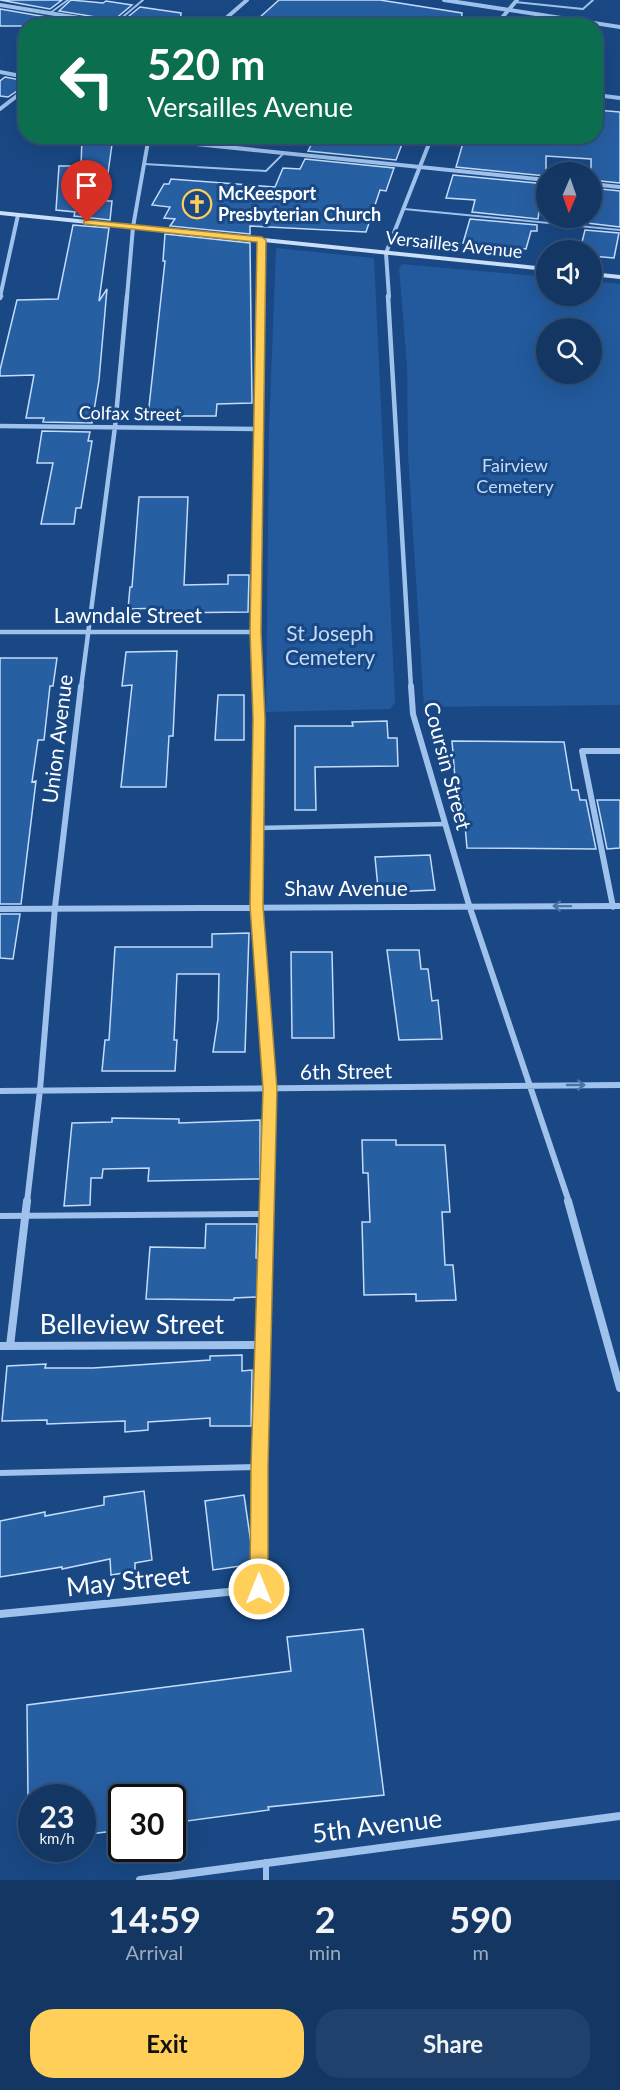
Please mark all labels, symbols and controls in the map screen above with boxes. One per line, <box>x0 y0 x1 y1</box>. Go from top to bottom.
text: 520 m <box>147 39 265 89</box>
icon: left <box>48 42 126 120</box>
text: Versailles Avenue <box>147 90 353 123</box>
pin <box>61 160 112 222</box>
north arrow <box>536 162 602 228</box>
map controls <box>536 162 602 384</box>
icon: arrive <box>70 169 103 202</box>
place label: McKeesport Presbyterian Church <box>218 182 381 225</box>
church icon: McKeesport Presbyterian Church <box>181 188 213 220</box>
street label: Versailles Avenue <box>385 226 524 262</box>
button: sound <box>536 240 602 306</box>
button: search <box>536 318 602 384</box>
street label: Colfax Street <box>79 401 182 425</box>
park label: Fairview Cemetery <box>476 454 554 497</box>
street label: Lawndale Street <box>54 602 203 627</box>
park label: St Joseph Cemetery <box>285 620 375 669</box>
street label: Union Avenue <box>36 673 77 805</box>
street label: Coursin Street <box>419 699 478 833</box>
street label: Shaw Avenue <box>284 875 408 900</box>
one-way arrow <box>552 900 572 912</box>
street label: 6th Street <box>300 1057 393 1084</box>
one-way arrow <box>565 1079 585 1091</box>
street label: Belleview Street <box>40 1308 225 1340</box>
position arrow <box>227 1557 291 1621</box>
street label: May Street <box>64 1558 192 1602</box>
speed limit sign: 30 <box>108 1784 186 1862</box>
text: 23 <box>40 1798 74 1834</box>
street label: 5th Avenue <box>310 1801 444 1849</box>
text: km/h <box>39 1829 75 1847</box>
text: 14:59 <box>108 1897 201 1941</box>
text: 2 <box>315 1897 336 1941</box>
text: 590 <box>449 1897 512 1941</box>
text: Arrival <box>126 1940 183 1964</box>
text: min <box>309 1940 341 1964</box>
text: m <box>472 1940 489 1964</box>
button: Exit <box>30 2009 304 2078</box>
button: Share <box>316 2009 590 2078</box>

